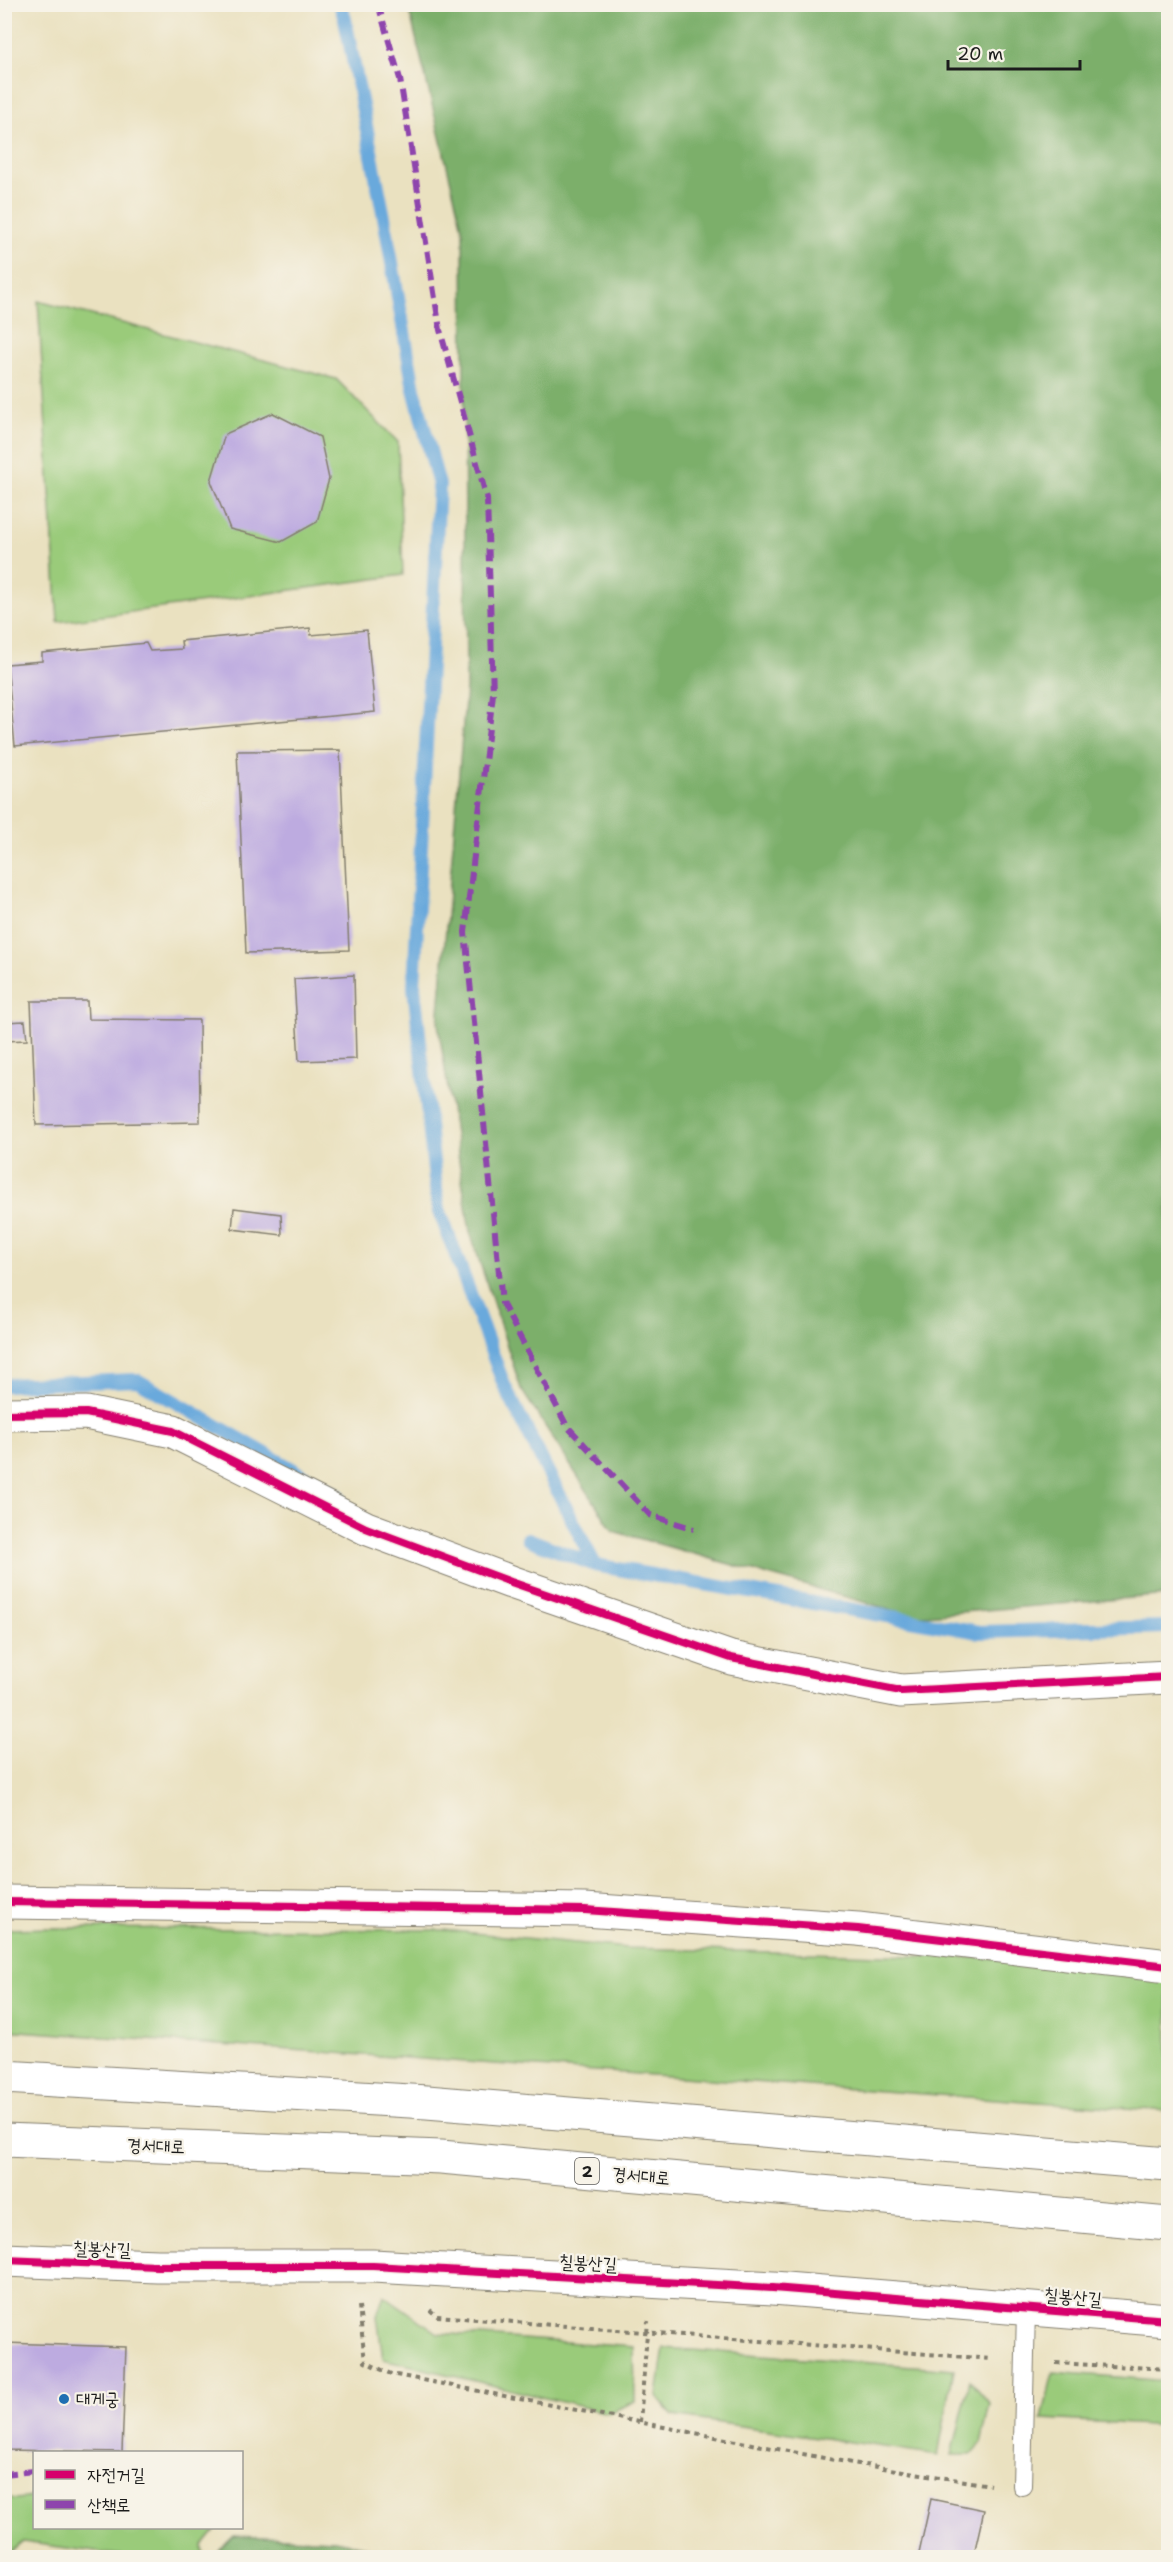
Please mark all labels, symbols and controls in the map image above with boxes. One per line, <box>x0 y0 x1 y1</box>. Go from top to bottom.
scale bar <box>948 33 1080 71</box>
text: 20 m <box>957 42 1003 66</box>
street label: 경서대로 <box>127 2133 185 2159</box>
road number: 2 <box>575 2158 599 2184</box>
street label: 경서대로 <box>611 2162 671 2190</box>
street label: 칠봉산길 <box>73 2236 132 2262</box>
street label: 칠봉산길 <box>558 2250 618 2277</box>
street label: 칠봉산길 <box>1043 2283 1103 2312</box>
place label: 대게궁 <box>76 2387 119 2411</box>
marker: 대게궁 <box>57 2392 71 2406</box>
legend <box>33 2451 243 2529</box>
text: 자전거길 <box>87 2463 145 2487</box>
text: 산책로 <box>87 2493 130 2517</box>

